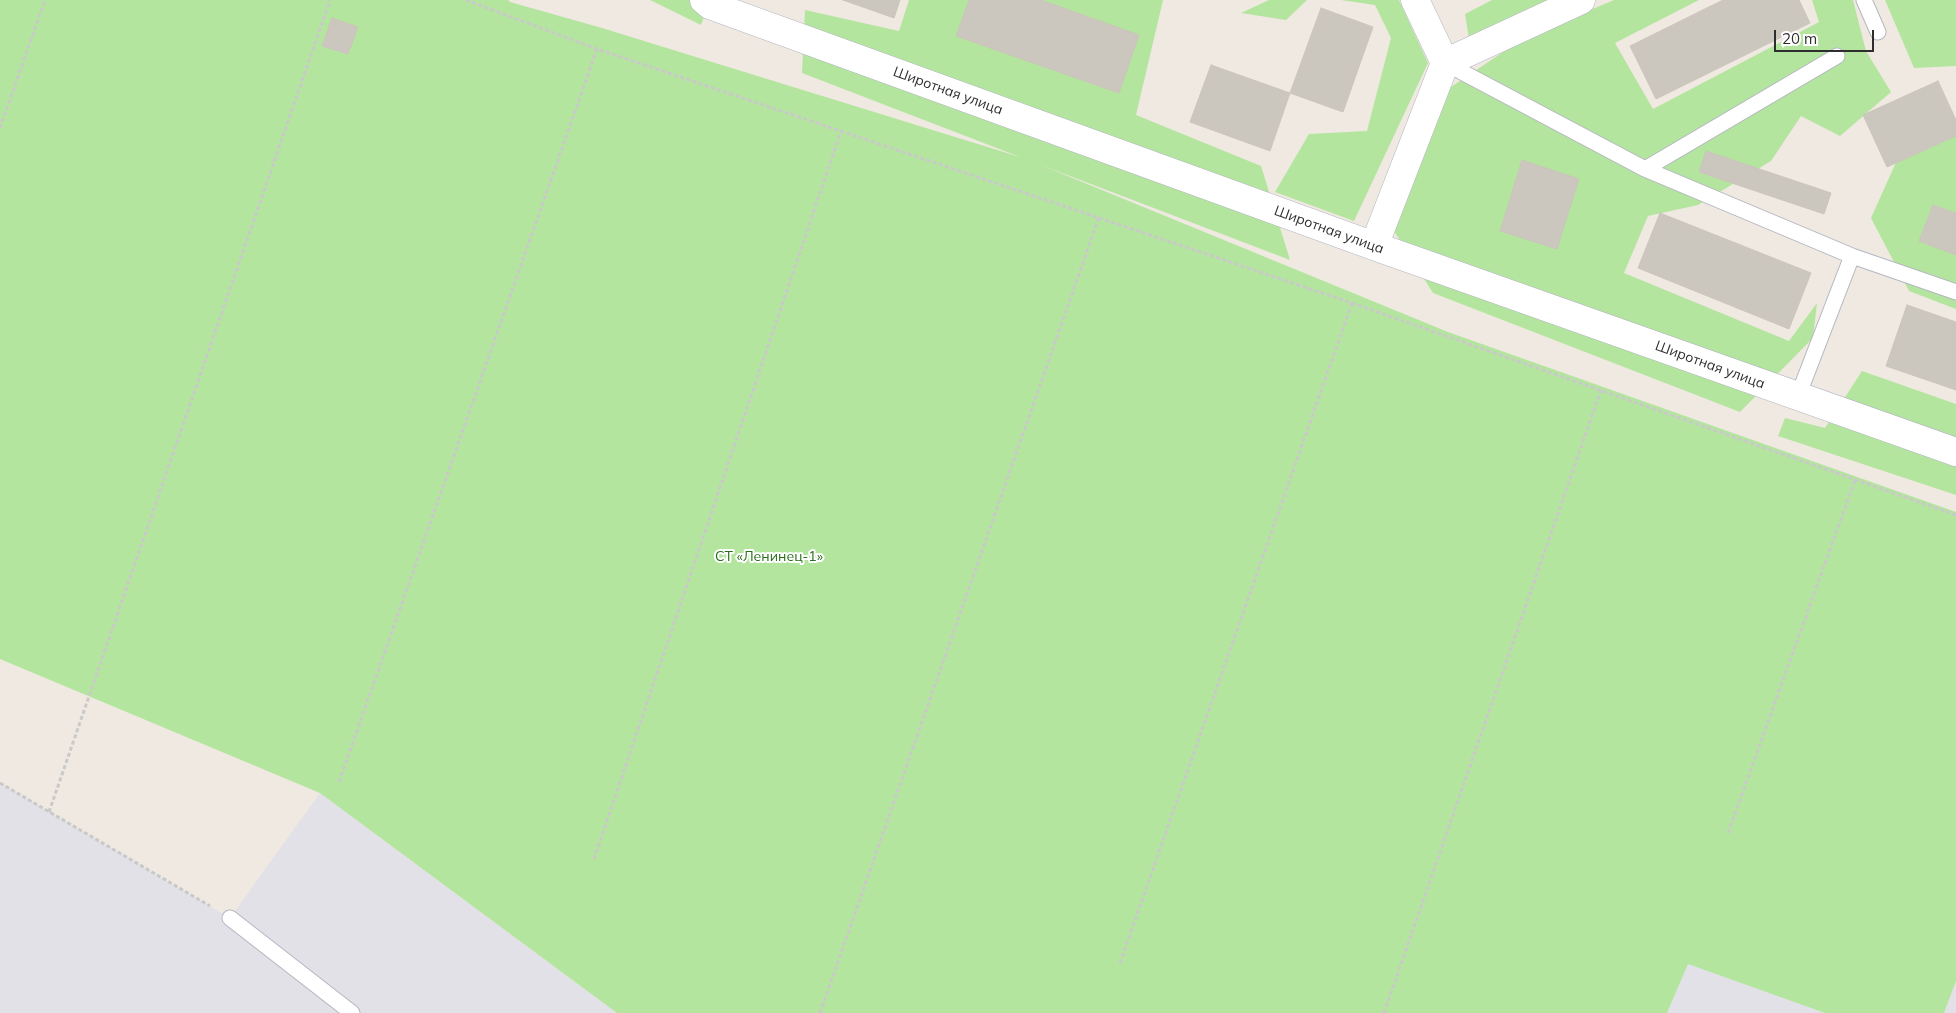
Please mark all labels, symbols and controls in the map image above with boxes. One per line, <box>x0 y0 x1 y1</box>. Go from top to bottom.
scale bar <box>1776 20 1876 52</box>
text: 20 m <box>1782 29 1817 48</box>
street label: Широтная улица <box>891 63 1005 119</box>
street label: Широтная улица <box>1272 202 1386 258</box>
street label: Широтная улица <box>1653 337 1767 393</box>
park label: СТ «Ленинец-1» <box>715 549 823 565</box>

